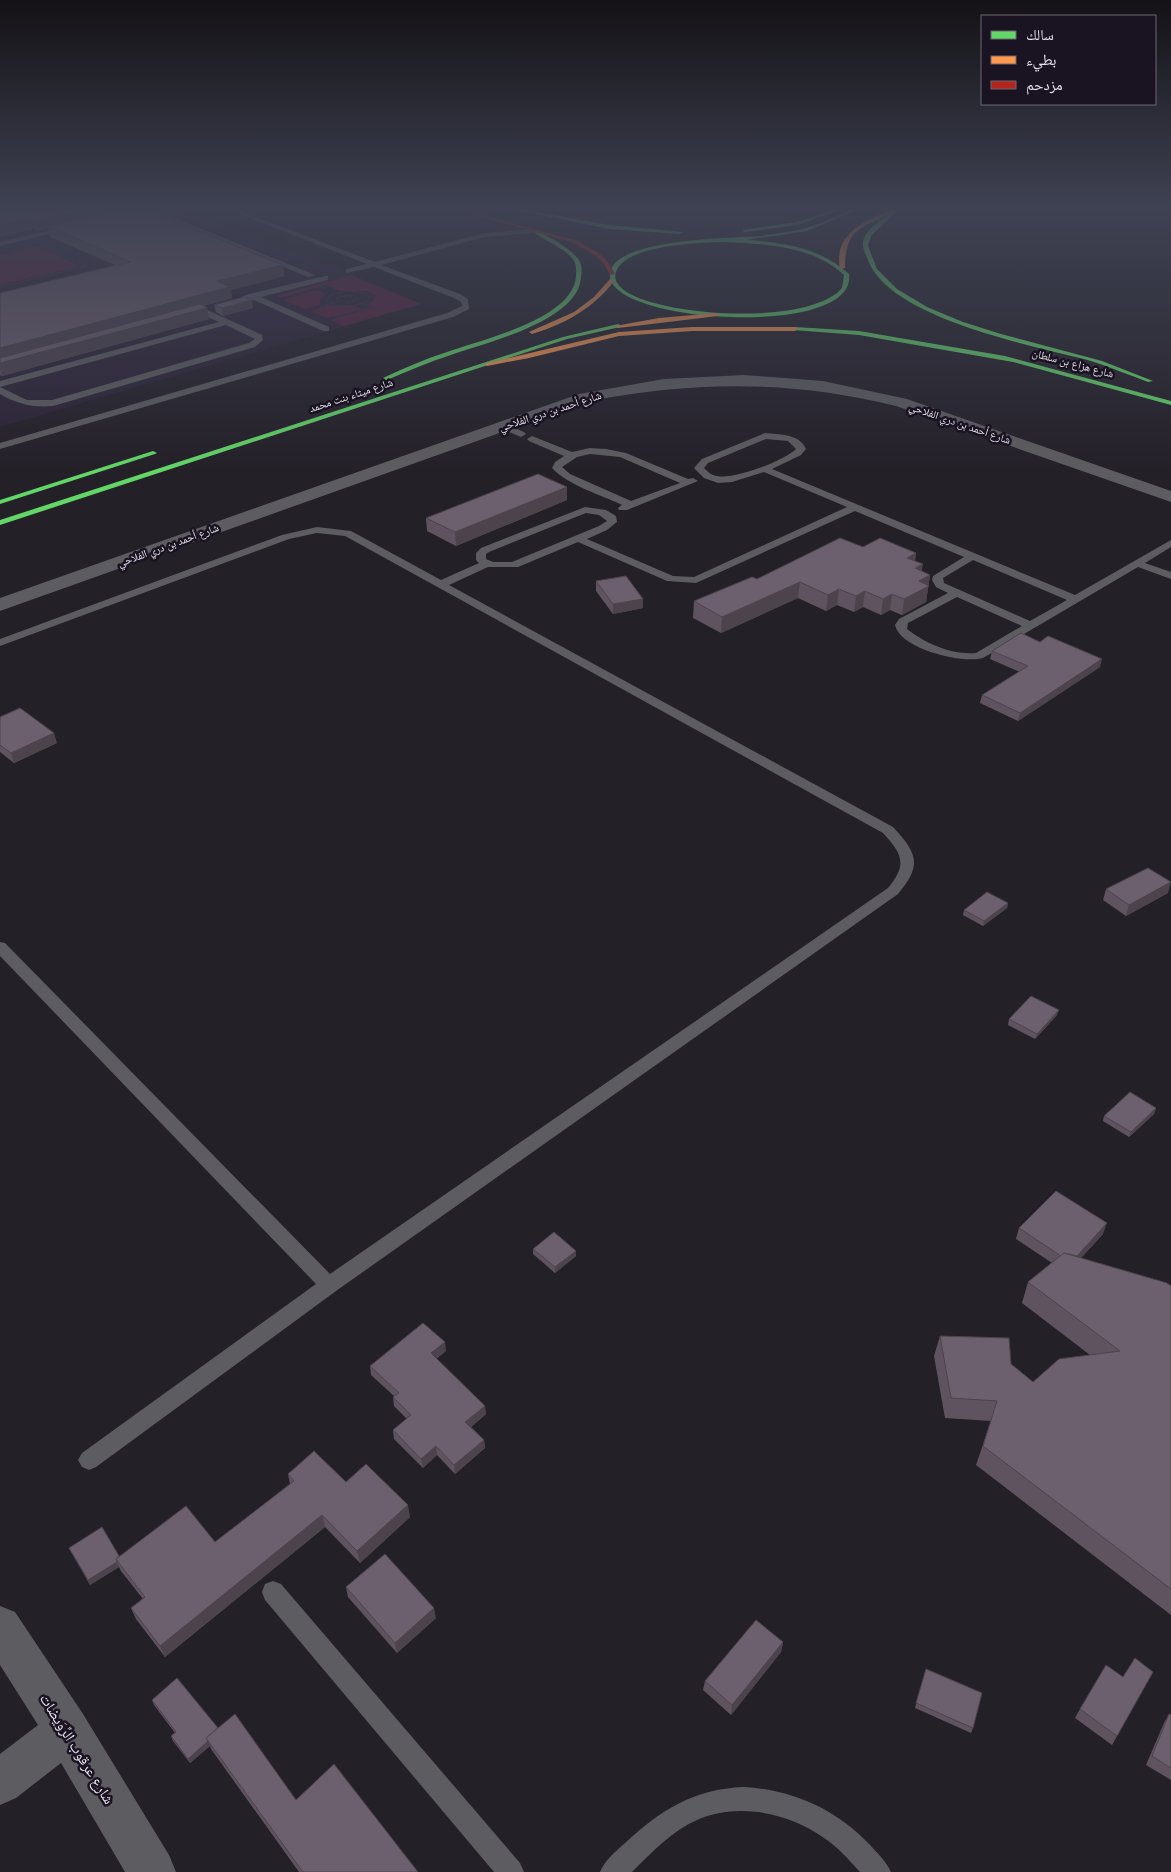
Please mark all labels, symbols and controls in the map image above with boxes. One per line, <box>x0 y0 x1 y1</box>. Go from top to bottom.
legend <box>981 15 1156 105</box>
text: سالك <box>1026 27 1054 43</box>
text: بطيء <box>1026 52 1056 72</box>
text: مزدحم <box>1026 77 1063 95</box>
street label: شارع هزاع بن سلطان <box>1031 346 1115 381</box>
street label: شارع ميثاء بنت محمد <box>308 376 395 415</box>
street label: شارع أحمد بن دري الفلاحي <box>497 388 604 436</box>
street label: شارع أحمد بن دري الفلاحي <box>907 399 1013 449</box>
street label: شارع أحمد بن دري الفلاحي <box>115 520 221 572</box>
street label: شارع عرقوب الرِّوَيضات <box>35 1691 117 1808</box>

